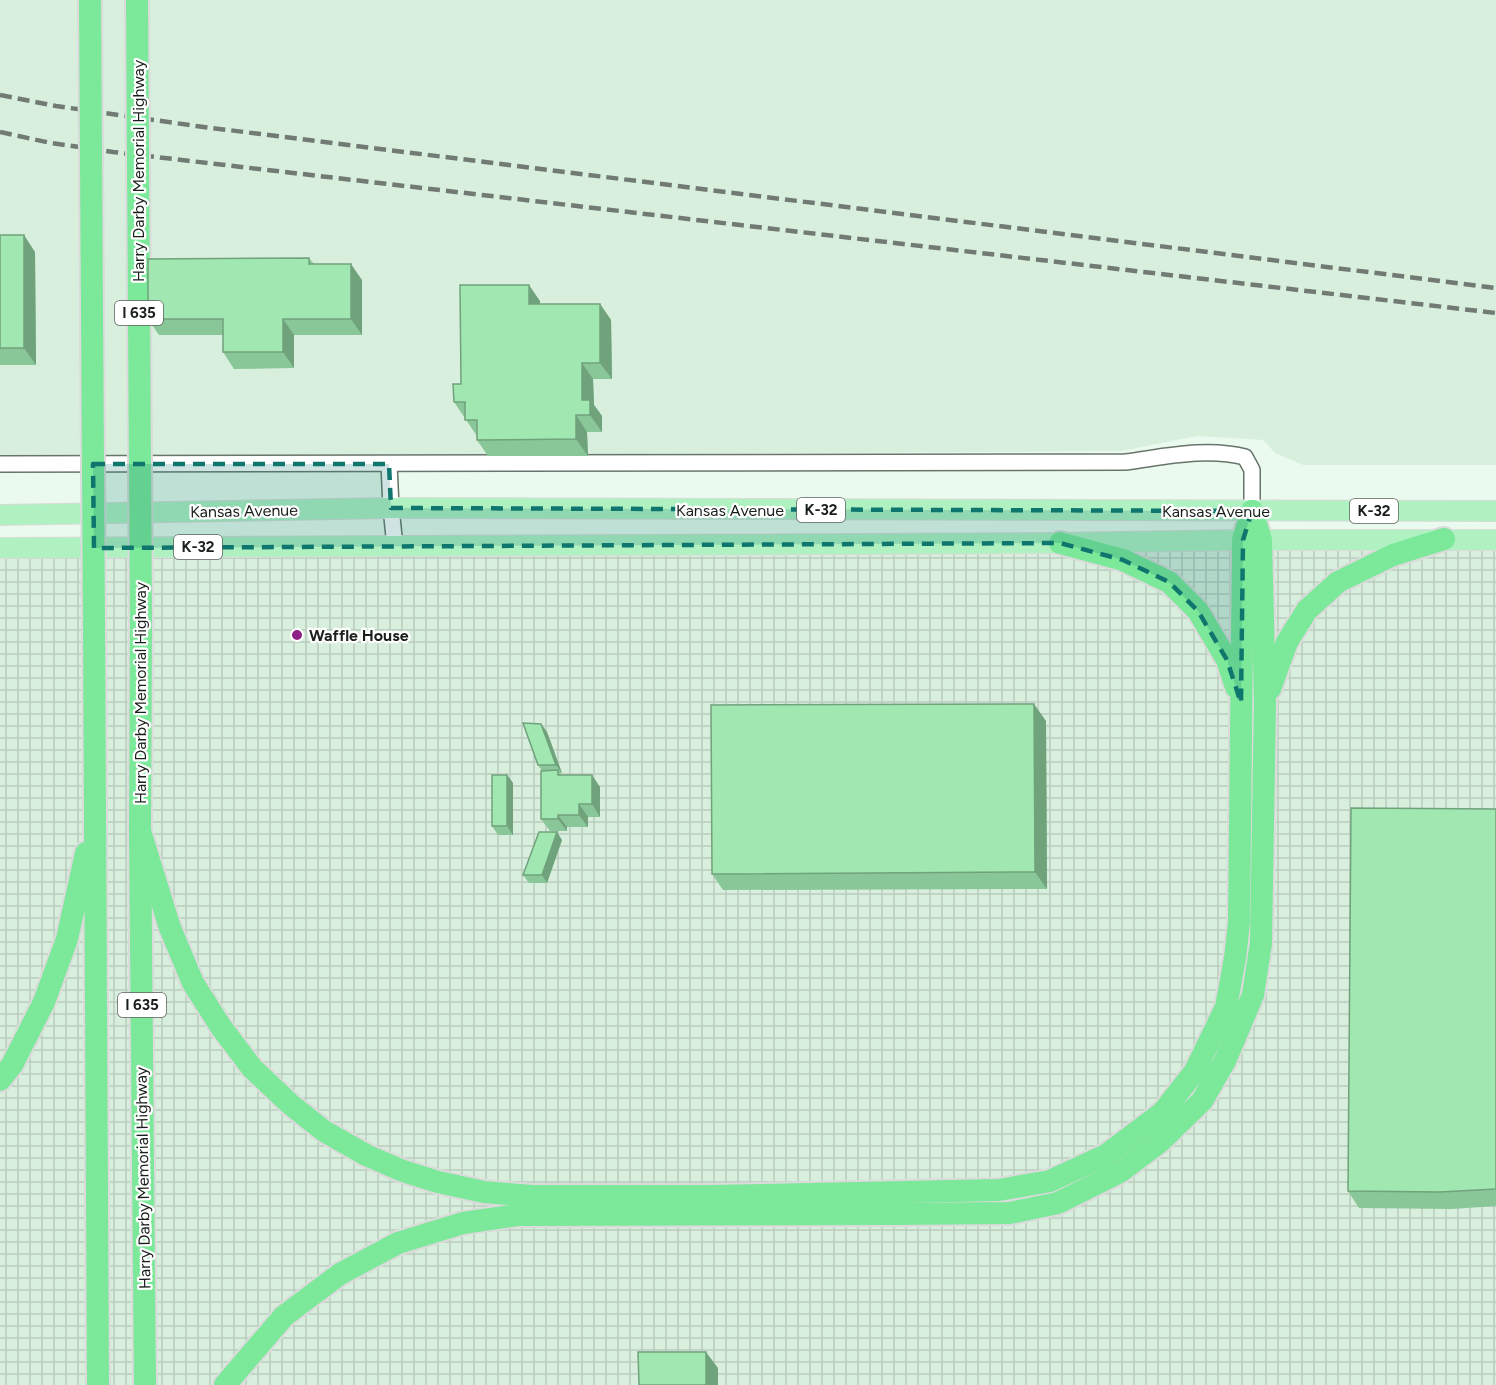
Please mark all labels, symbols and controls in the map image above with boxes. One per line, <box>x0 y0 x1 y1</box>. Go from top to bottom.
street label: Harry Darby Memorial Highway <box>129 59 148 282</box>
road number: I 635 <box>115 301 163 325</box>
road number: K-32 <box>797 498 845 522</box>
road number: K-32 <box>1350 499 1398 523</box>
street label: Kansas Avenue <box>190 501 298 521</box>
street label: Kansas Avenue <box>676 501 784 520</box>
street label: Kansas Avenue <box>1162 502 1270 521</box>
road number: K-32 <box>174 535 222 559</box>
street label: Harry Darby Memorial Highway <box>131 581 150 804</box>
place label: Waffle House <box>309 626 409 645</box>
marker: Waffle House <box>290 628 304 642</box>
road number: I 635 <box>118 993 166 1017</box>
street label: Harry Darby Memorial Highway <box>132 1066 154 1289</box>

